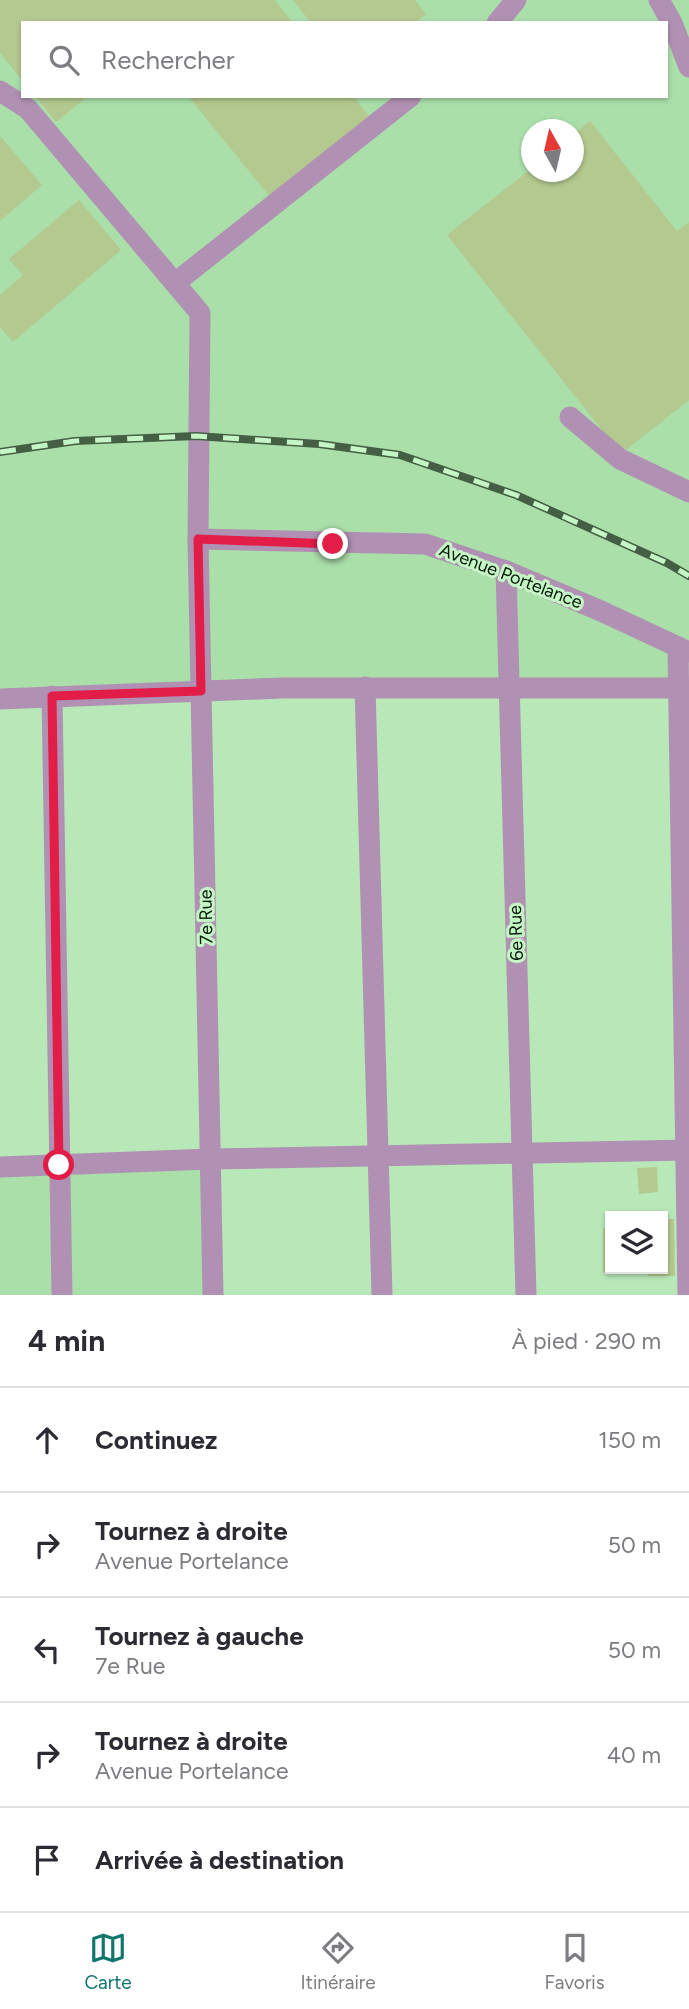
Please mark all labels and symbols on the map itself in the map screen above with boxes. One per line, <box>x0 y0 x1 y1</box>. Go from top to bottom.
north arrow <box>521 119 584 182</box>
route end <box>317 528 348 559</box>
street label: Avenue Portelance <box>436 539 586 613</box>
street label: 7e Rue <box>195 889 217 945</box>
street label: 6e Rue <box>504 905 528 961</box>
route start <box>43 1149 74 1180</box>

